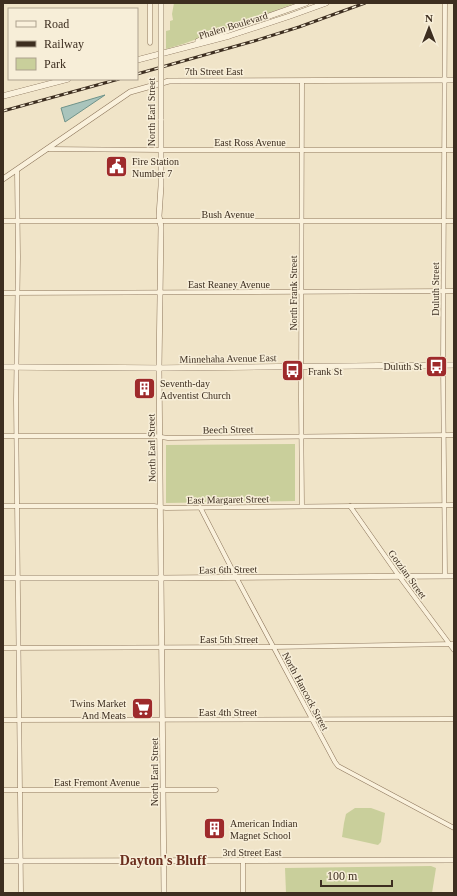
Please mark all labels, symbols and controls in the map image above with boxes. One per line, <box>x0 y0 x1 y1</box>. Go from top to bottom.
legend <box>8 8 138 80</box>
north arrow <box>409 8 449 48</box>
street label: Phalen Boulevard <box>197 10 269 41</box>
text: N <box>425 12 433 24</box>
text: Road <box>44 17 69 31</box>
text: Railway <box>44 37 84 51</box>
text: Park <box>44 57 66 71</box>
street label: 7th Street East <box>185 66 243 77</box>
street label: North Earl Street <box>146 78 157 146</box>
street label: East Ross Avenue <box>214 137 286 148</box>
public building icon: Fire Station Number 7 <box>103 154 129 180</box>
place label: Fire Station Number 7 <box>132 156 179 179</box>
street label: Bush Avenue <box>202 209 255 220</box>
street label: North Frank Street <box>288 255 299 331</box>
street label: Duluth Street <box>430 262 441 316</box>
street label: East Reaney Avenue <box>188 279 271 290</box>
street label: Minnehaha Avenue East <box>179 352 277 365</box>
bus stop icon: Duluth St <box>424 353 450 379</box>
bus stop icon: Frank St <box>280 358 306 384</box>
place label: Duluth St <box>383 361 422 372</box>
place label: Frank St <box>308 366 342 377</box>
building icon: Seventh-day Adventist Church <box>131 376 157 402</box>
place label: Seventh-day Adventist Church <box>160 378 231 401</box>
street label: North Earl Street <box>145 414 158 482</box>
street label: Beech Street <box>203 424 254 435</box>
street label: East Margaret Street <box>187 493 269 506</box>
street label: Gotzian Street <box>386 548 429 601</box>
street label: East 6th Street <box>199 563 257 576</box>
street label: East 5th Street <box>200 634 258 645</box>
street label: North Hancock Street <box>280 650 331 733</box>
supermarket icon: Twins Market And Meats <box>129 696 155 722</box>
place label: Twins Market And Meats <box>70 698 126 721</box>
street label: East 4th Street <box>199 707 257 718</box>
street label: North Earl Street <box>149 738 160 806</box>
street label: East Fremont Avenue <box>54 777 141 788</box>
building icon: American Indian Magnet School <box>202 816 228 842</box>
place label: American Indian Magnet School <box>230 818 297 841</box>
street label: 3rd Street East <box>223 847 282 858</box>
district label: Dayton's Bluff <box>120 853 207 868</box>
scale bar <box>321 862 392 888</box>
text: 100 m <box>327 869 358 883</box>

